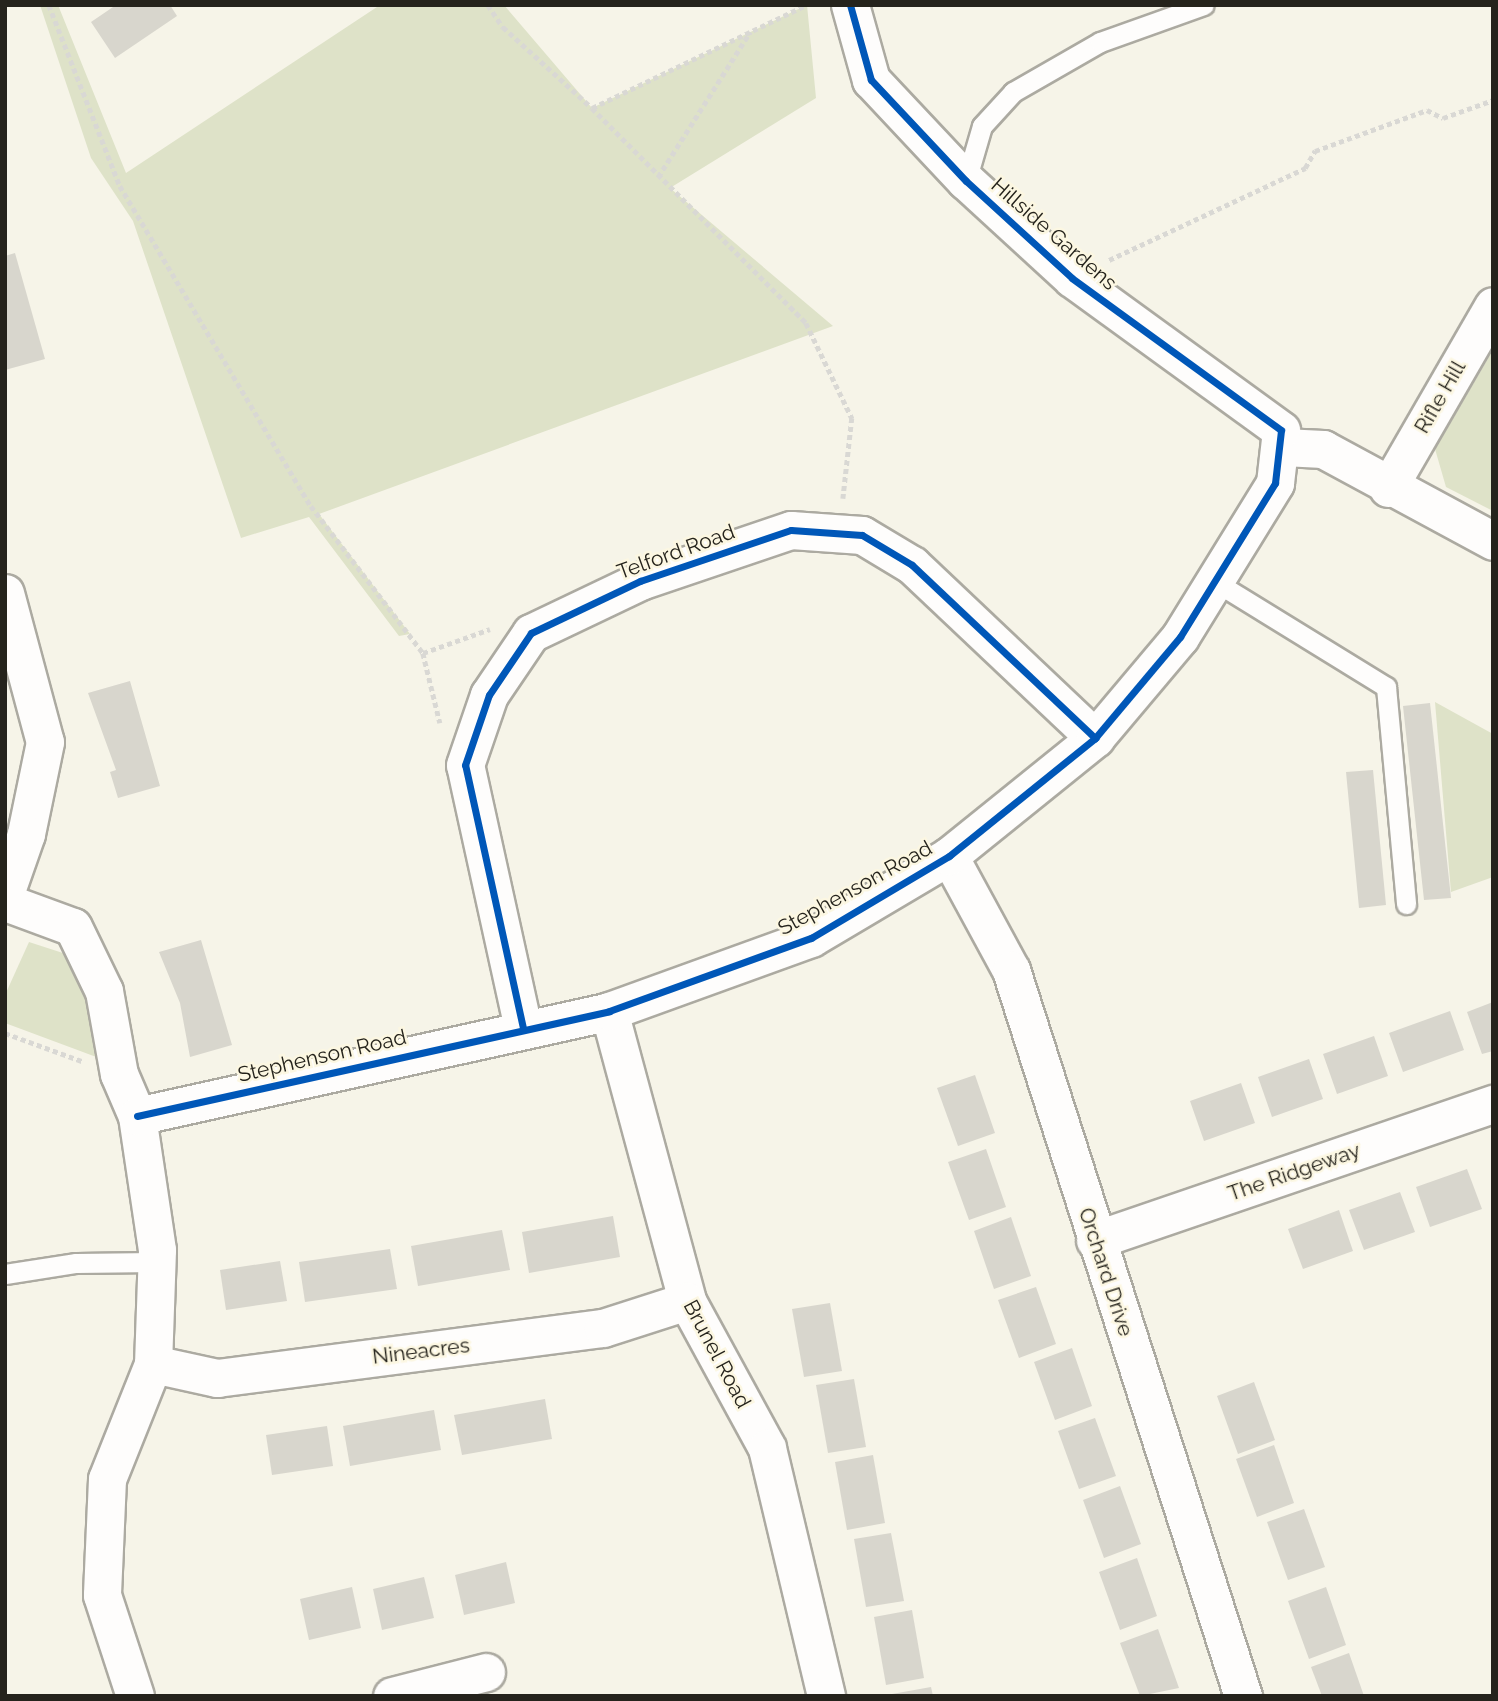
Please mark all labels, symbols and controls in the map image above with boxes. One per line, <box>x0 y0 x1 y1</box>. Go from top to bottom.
street label: Hillside Gardens <box>986 173 1122 295</box>
street label: Rifle Hill <box>1409 356 1471 438</box>
street label: Telford Road <box>614 519 738 585</box>
street label: Stephenson Road <box>774 835 936 941</box>
street label: Stephenson Road <box>235 1024 409 1088</box>
street label: The Ridgeway <box>1225 1138 1363 1206</box>
street label: Orchard Drive <box>1073 1205 1139 1339</box>
street label: Brunel Road <box>678 1295 756 1413</box>
street label: Nineacres <box>371 1333 471 1369</box>

